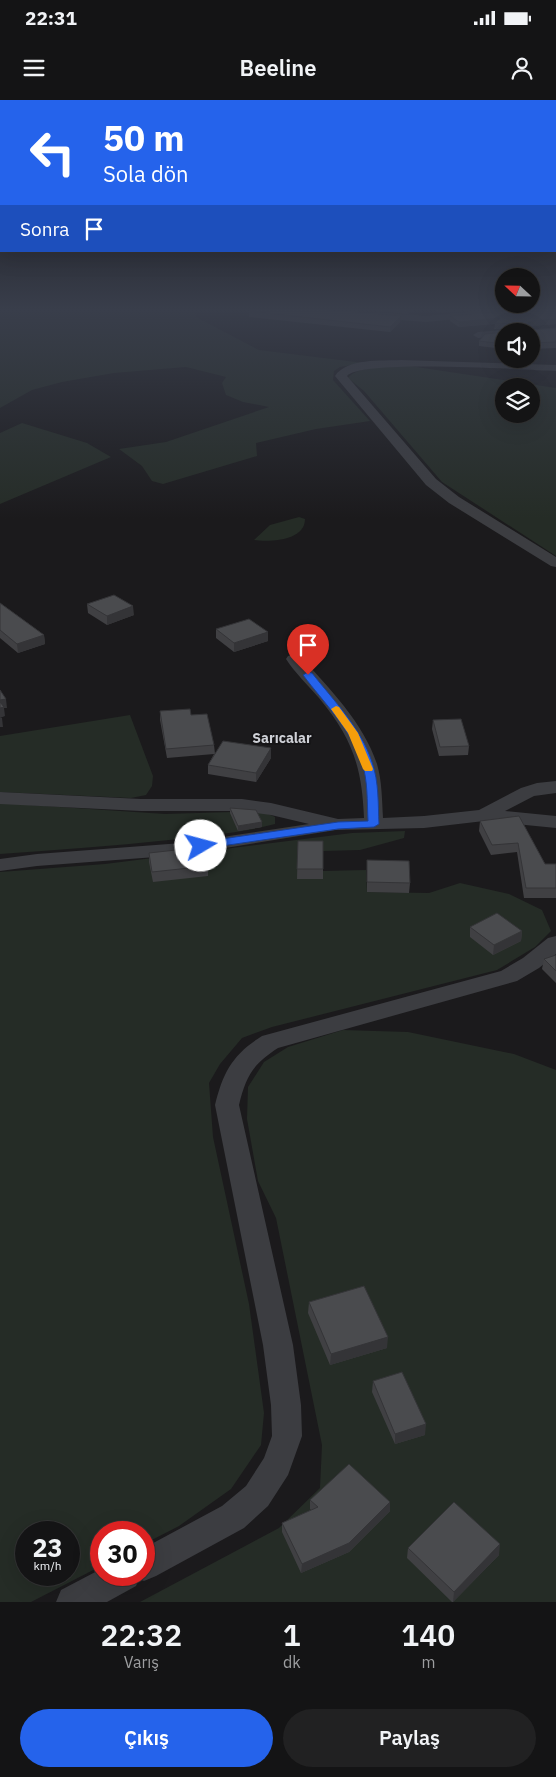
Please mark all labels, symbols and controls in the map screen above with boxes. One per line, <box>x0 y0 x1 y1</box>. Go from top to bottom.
text: 22:31 <box>25 6 77 30</box>
text: Beeline <box>240 53 316 82</box>
icon: menu <box>20 54 48 82</box>
icon: person <box>508 54 536 82</box>
text: 50 m <box>103 115 185 161</box>
icon: left <box>20 120 85 185</box>
text: Sola dön <box>103 159 189 188</box>
icon: arrive <box>80 215 108 243</box>
text: Sonra <box>20 217 70 241</box>
north arrow <box>495 268 540 312</box>
map controls <box>495 268 540 423</box>
button: sound <box>495 323 540 368</box>
button: layers <box>495 378 540 423</box>
pin <box>287 624 329 675</box>
icon: arrive <box>294 631 322 659</box>
district label: Sarıcalar <box>252 729 312 747</box>
position arrow <box>174 819 226 871</box>
speed limit sign: 30 <box>90 1521 155 1586</box>
text: 23 <box>32 1531 63 1564</box>
text: km/h <box>33 1558 62 1573</box>
text: 22:32 <box>101 1615 182 1654</box>
text: 1 <box>283 1615 301 1654</box>
text: 140 <box>401 1615 455 1654</box>
text: Varış <box>124 1652 159 1672</box>
text: dk <box>283 1652 301 1672</box>
text: m <box>421 1652 435 1672</box>
button: Çıkış <box>20 1709 273 1767</box>
button: Paylaş <box>283 1709 536 1767</box>

